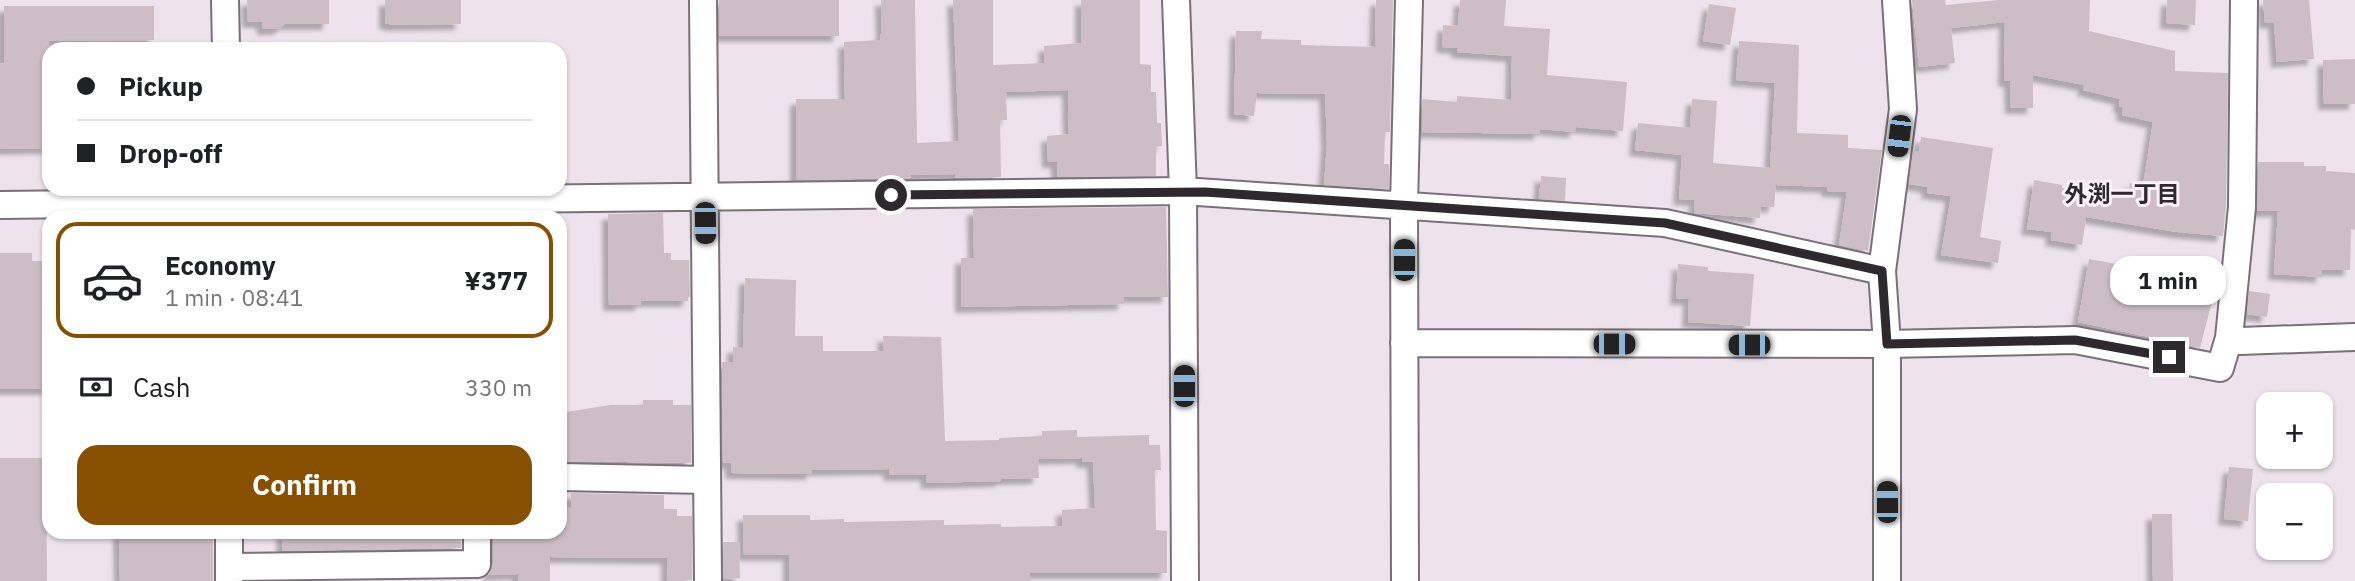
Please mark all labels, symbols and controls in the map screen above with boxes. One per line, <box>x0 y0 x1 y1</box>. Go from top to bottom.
text: Pickup <box>119 69 203 103</box>
car <box>1887 114 1912 158</box>
text: Drop-off <box>119 136 222 170</box>
district label: 外渕一丁目 <box>2065 178 2180 208</box>
route start <box>875 179 907 211</box>
car <box>695 202 716 244</box>
car <box>1394 239 1415 281</box>
text: Economy <box>165 248 276 282</box>
icon: car <box>81 249 144 312</box>
callout: 1 min <box>2111 256 2227 304</box>
text: ¥377 <box>464 263 528 297</box>
text: 1 min <box>2138 265 2198 295</box>
text: 1 min · 08:41 <box>165 282 303 312</box>
car <box>1594 334 1636 355</box>
car <box>1729 335 1771 356</box>
route end <box>2153 341 2185 373</box>
car <box>1174 365 1195 407</box>
icon: cash <box>77 368 115 406</box>
text: Cash <box>133 370 190 404</box>
text: 330 m <box>465 372 532 402</box>
map controls <box>2256 392 2333 560</box>
button: + <box>2256 392 2333 469</box>
button: Confirm <box>77 445 532 525</box>
car <box>1877 481 1898 523</box>
button: − <box>2256 483 2333 560</box>

